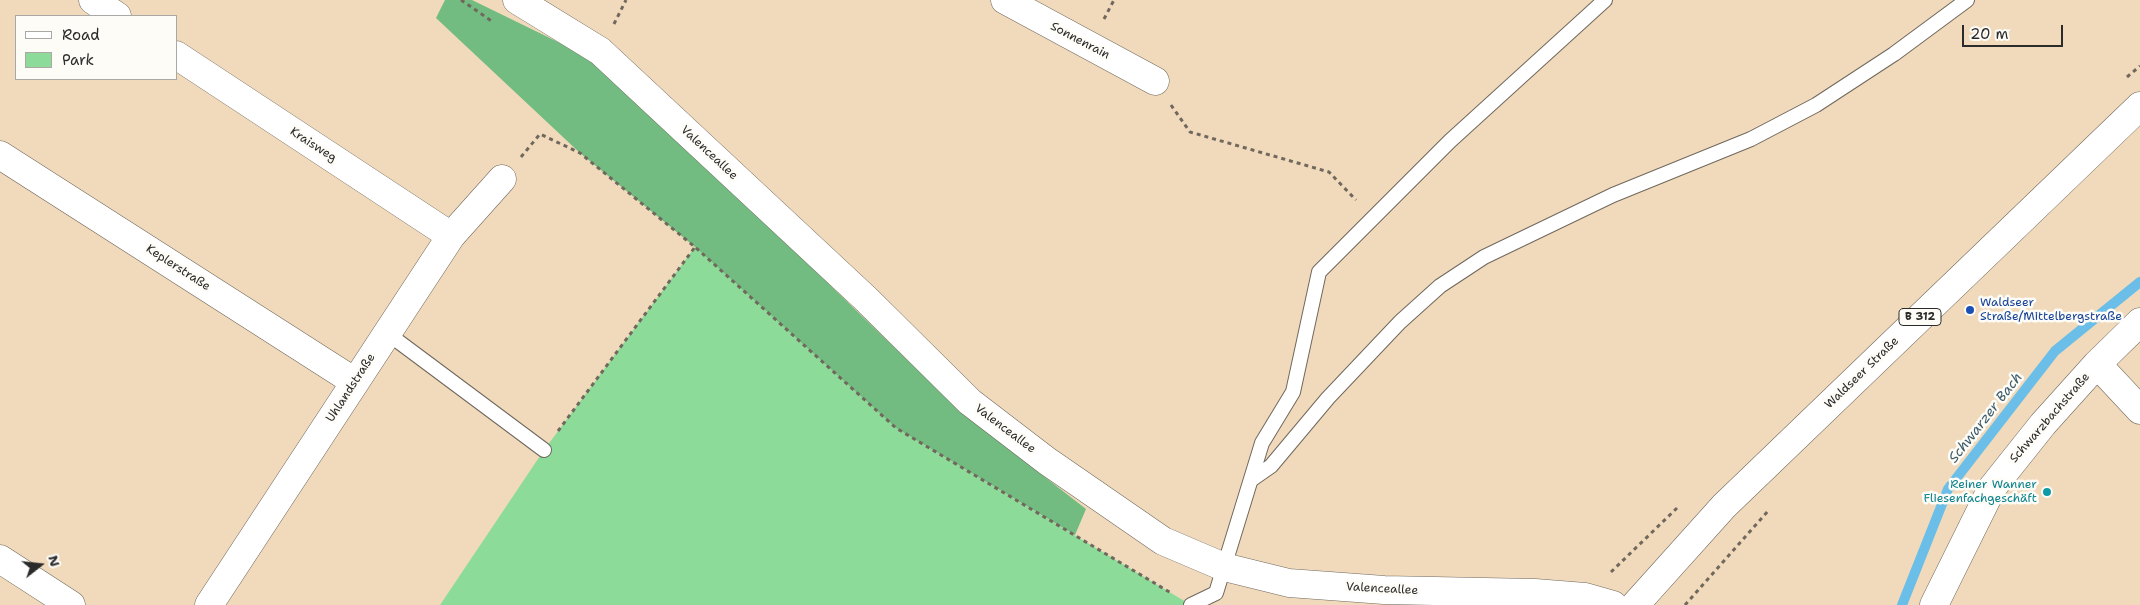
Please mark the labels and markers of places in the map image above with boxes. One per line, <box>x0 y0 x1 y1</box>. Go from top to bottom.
place label: Waldseer Straße/Mittelbergstraße <box>1980 296 2122 324</box>
marker: Waldseer Straße/Mittelbergstraße <box>1964 304 1976 316</box>
place label: Reiner Wanner Fliesenfachgeschäft <box>1923 478 2037 506</box>
marker: Reiner Wanner Fliesenfachgeschäft <box>2041 486 2053 498</box>

